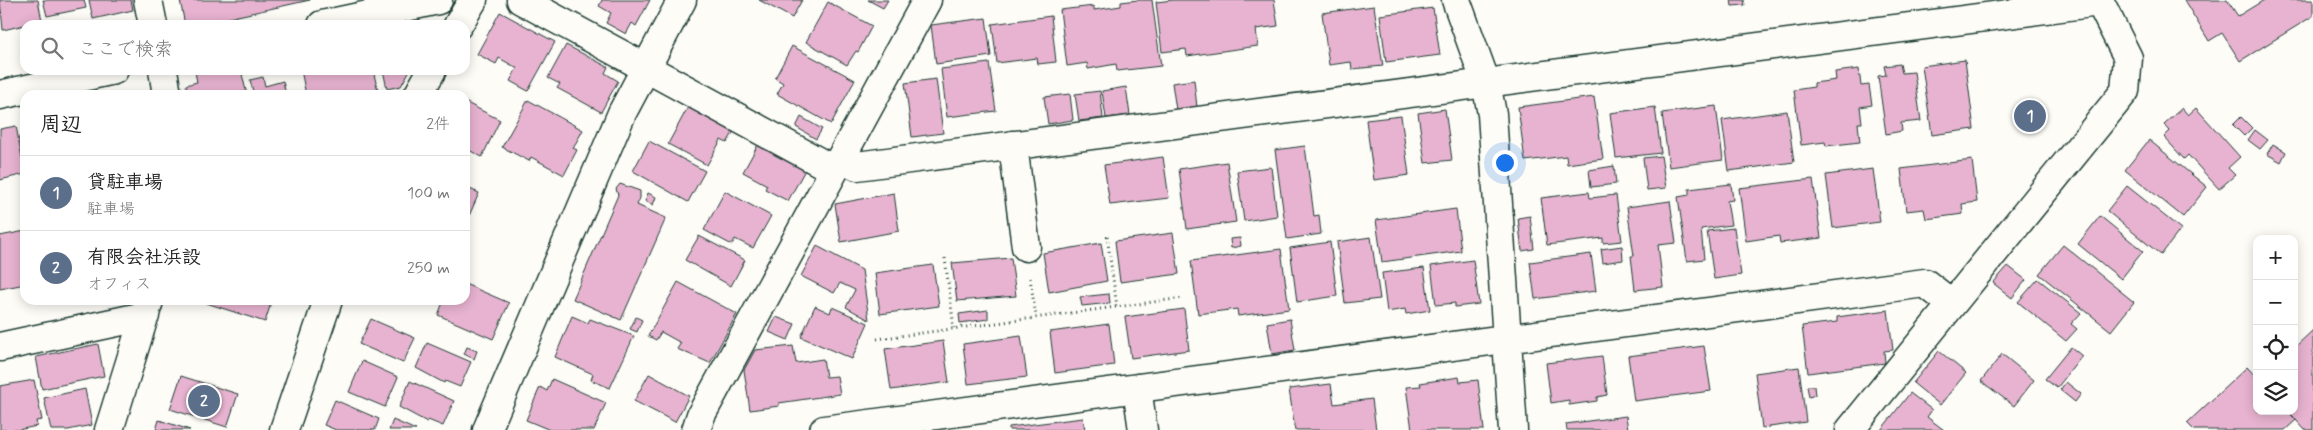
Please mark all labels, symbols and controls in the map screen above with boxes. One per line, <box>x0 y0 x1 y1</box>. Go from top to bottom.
search box <box>20 20 470 75</box>
icon: search <box>38 34 66 62</box>
text: ここで検索 <box>78 37 173 62</box>
pin: 1 <box>2014 97 2046 135</box>
text: 周辺 <box>40 111 82 139</box>
text: 2件 <box>426 114 450 135</box>
your location <box>1492 150 1518 176</box>
text: 貸駐車場 <box>87 170 163 195</box>
text: 1 <box>52 183 60 204</box>
text: 100 m <box>407 183 450 204</box>
text: 駐車場 <box>87 199 135 220</box>
map controls <box>2253 235 2298 415</box>
button: + <box>2253 235 2298 280</box>
text: 有限会社浜設 <box>87 245 201 270</box>
text: 2 <box>52 258 60 279</box>
text: 250 m <box>407 258 450 279</box>
text: オフィス <box>87 274 151 295</box>
button: − <box>2253 280 2298 325</box>
button: locate <box>2253 325 2298 370</box>
button: layers <box>2253 370 2298 415</box>
pin: 2 <box>188 382 220 420</box>

